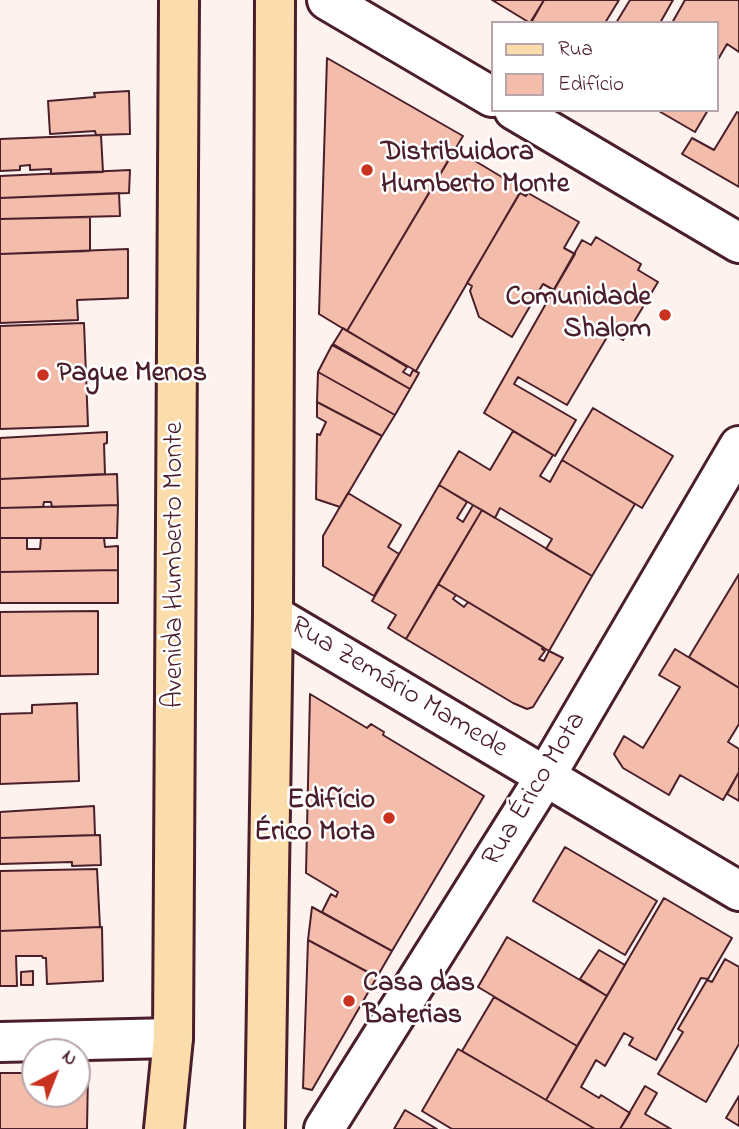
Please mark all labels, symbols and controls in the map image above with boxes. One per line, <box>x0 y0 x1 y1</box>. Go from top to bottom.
legend <box>490 21 718 112</box>
text: Rua <box>558 35 593 65</box>
text: Edifício <box>558 70 624 100</box>
place label: Distribuidora Humberto Monte <box>381 137 569 203</box>
marker: Distribuidora Humberto Monte <box>359 162 375 178</box>
place label: Comunidade Shalom <box>505 282 651 348</box>
marker: Comunidade Shalom <box>657 307 673 323</box>
place label: Pague Menos <box>57 358 207 392</box>
marker: Pague Menos <box>35 367 51 383</box>
street label: Avenida Humberto Monte <box>159 422 193 708</box>
street label: Rua Zemário Mamede <box>283 611 513 767</box>
street label: Rua Érico Mota <box>477 707 595 873</box>
place label: Edifício Érico Mota <box>254 785 375 851</box>
marker: Edifício Érico Mota <box>381 810 397 826</box>
place label: Casa das Baterias <box>363 968 475 1034</box>
marker: Casa das Baterias <box>341 993 357 1009</box>
north arrow <box>21 1038 91 1108</box>
text: N <box>55 1044 83 1073</box>

